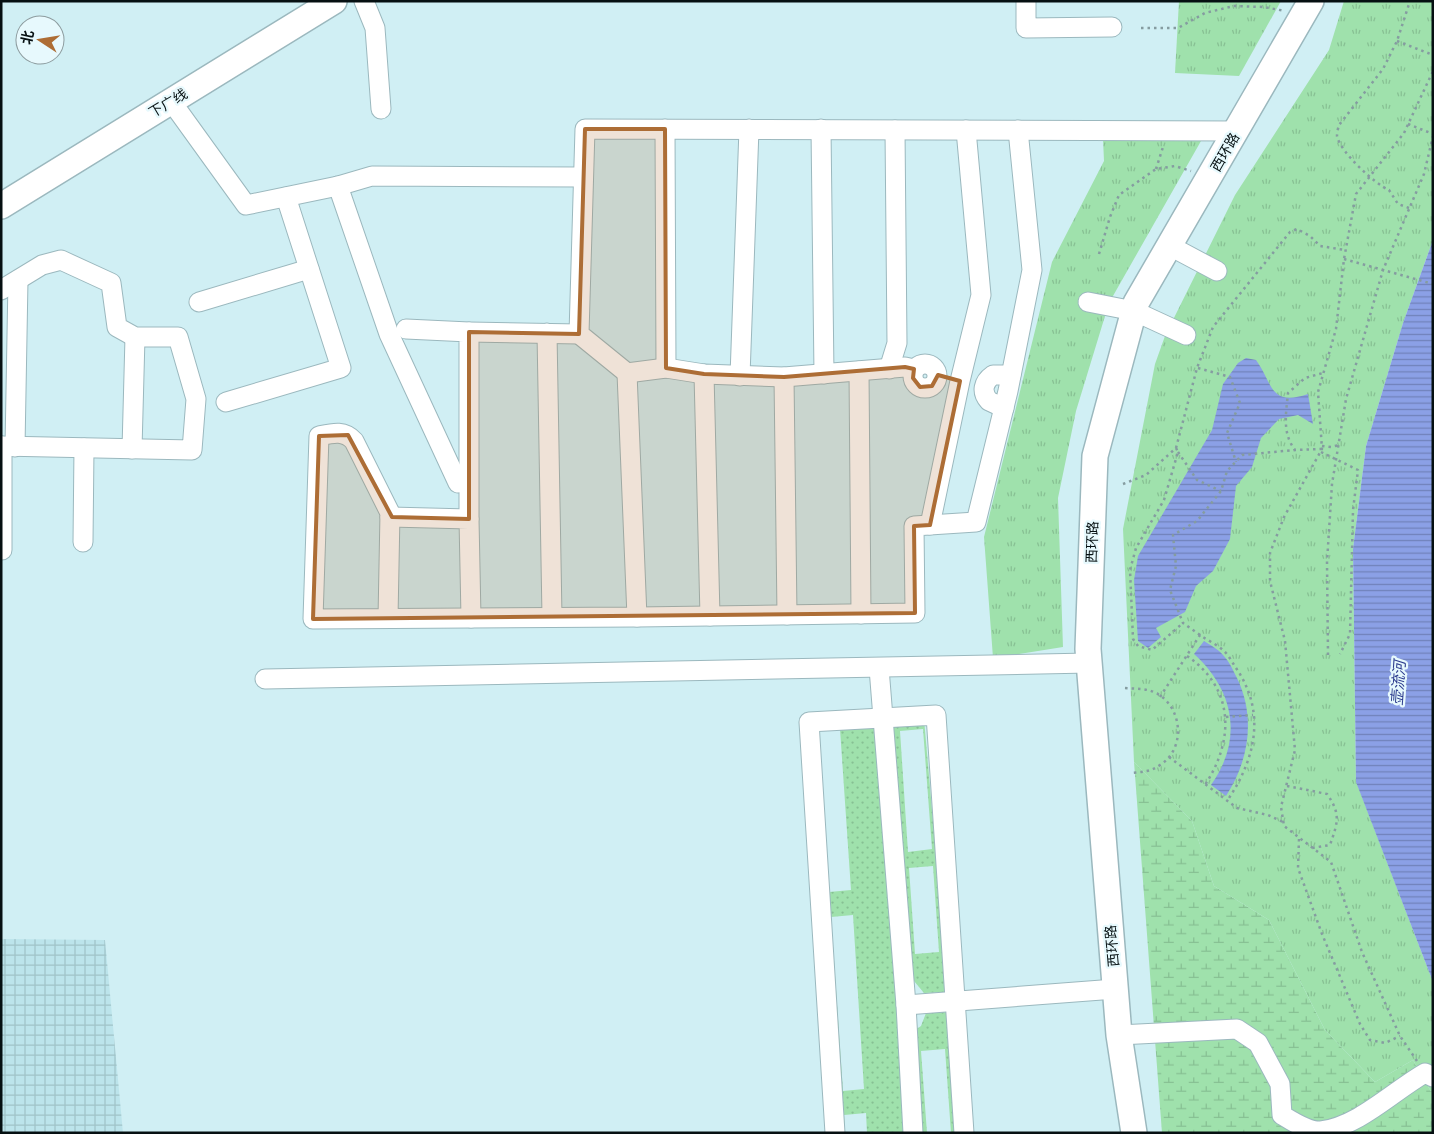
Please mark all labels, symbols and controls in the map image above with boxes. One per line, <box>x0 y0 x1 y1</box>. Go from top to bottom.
north arrow <box>15 15 65 65</box>
text: 北 <box>17 29 38 46</box>
street label: 下广线 <box>145 84 191 122</box>
street label: 西环路 <box>1207 129 1243 175</box>
street label: 西环路 <box>1082 521 1102 563</box>
water label: 壶流河 <box>1387 657 1409 706</box>
street label: 西环路 <box>1101 924 1123 968</box>

